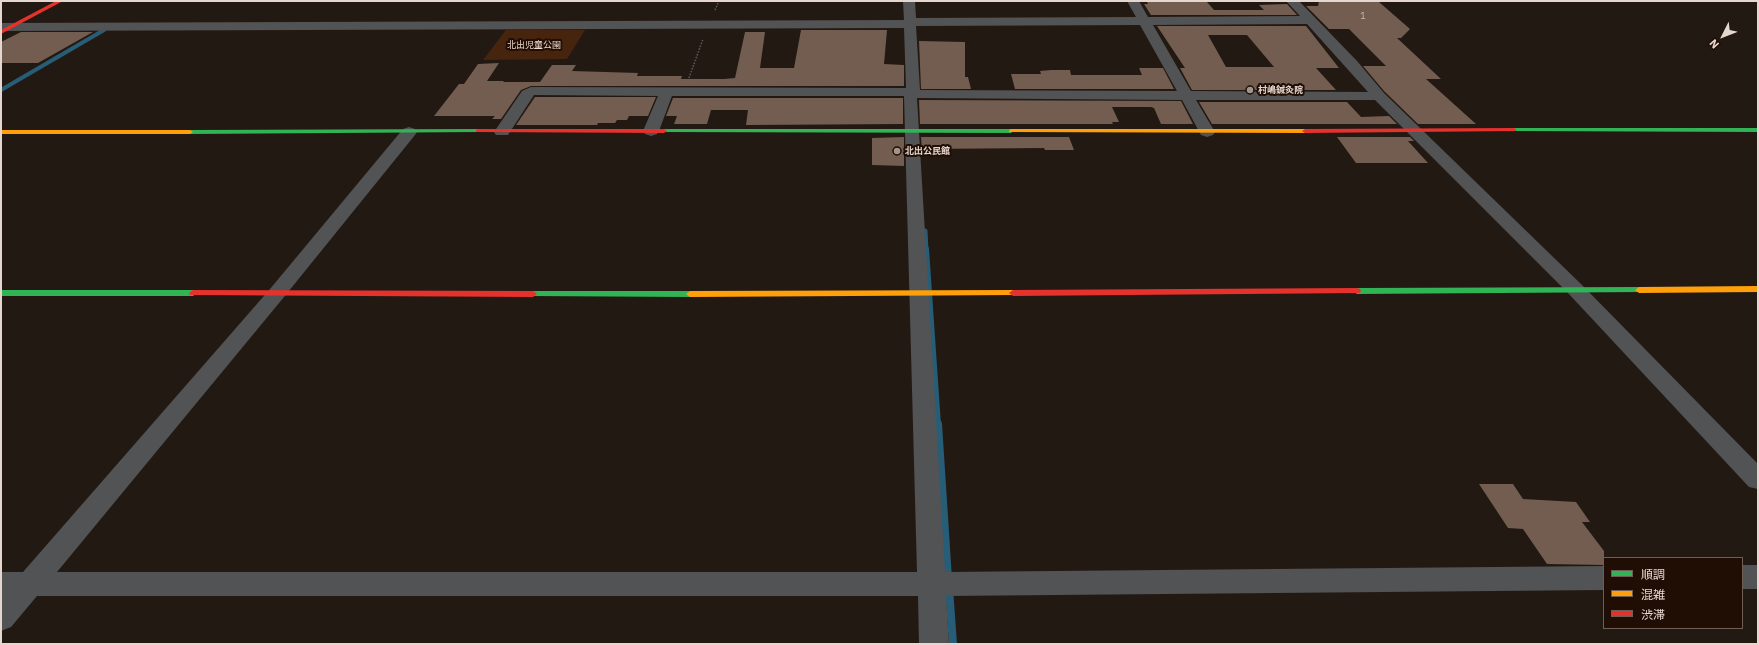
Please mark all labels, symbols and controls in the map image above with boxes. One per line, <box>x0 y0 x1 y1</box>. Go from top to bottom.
house number: 1 <box>1360 11 1366 21</box>
north arrow <box>1703 16 1743 56</box>
text: N <box>1706 36 1722 52</box>
park label: 北出児童公園 <box>507 40 561 50</box>
marker: 村嶋鍼灸院 <box>1245 85 1255 95</box>
place label: 村嶋鍼灸院 <box>1258 85 1303 95</box>
marker: 北出公民館 <box>892 146 902 156</box>
place label: 北出公民館 <box>905 146 950 156</box>
legend <box>1603 557 1743 629</box>
text: 順調 <box>1641 567 1665 582</box>
text: 混雑 <box>1641 587 1665 602</box>
text: 渋滞 <box>1641 607 1665 622</box>

